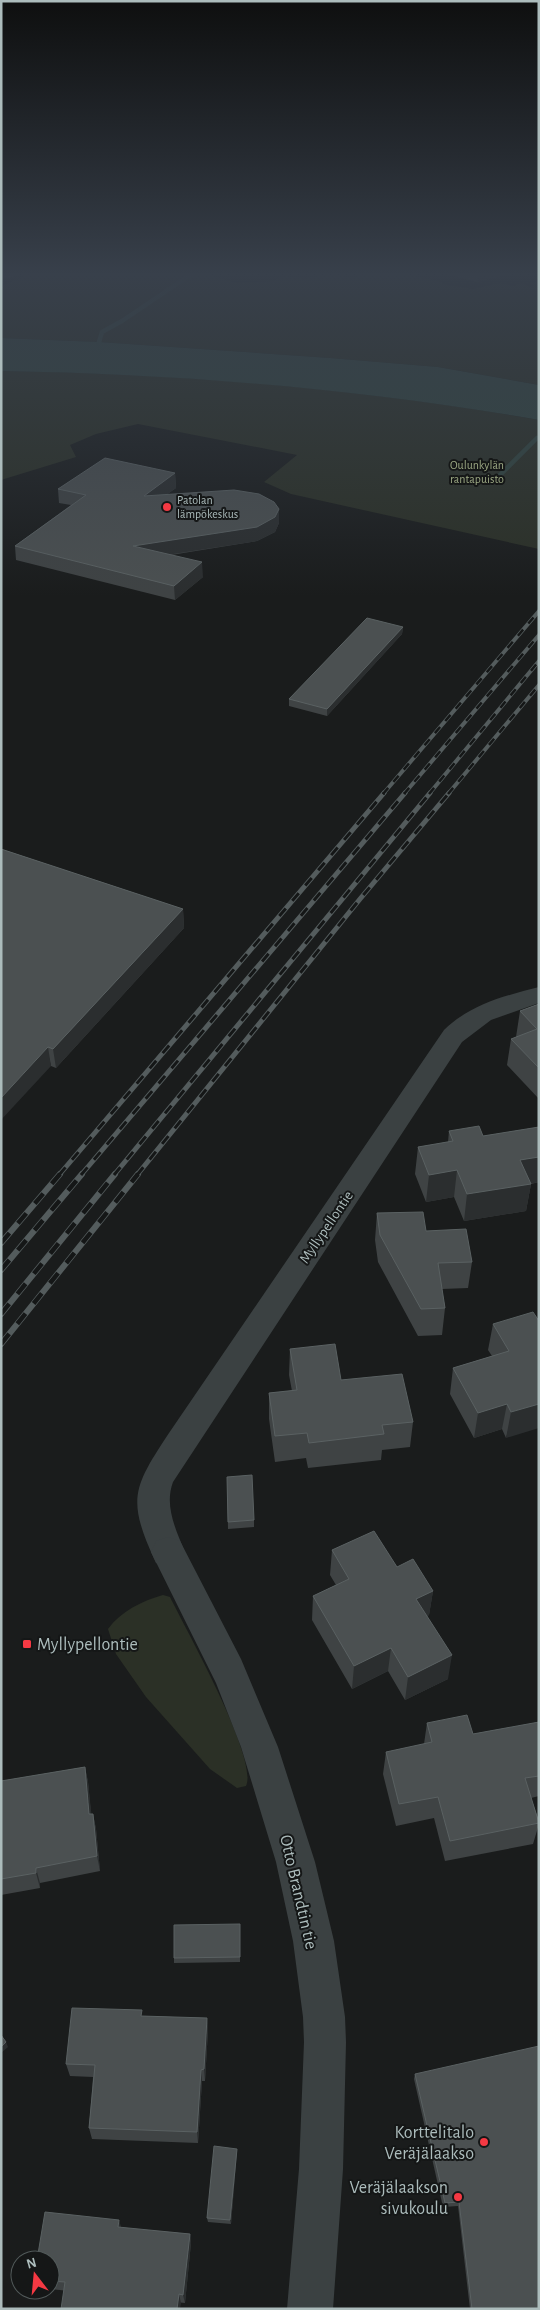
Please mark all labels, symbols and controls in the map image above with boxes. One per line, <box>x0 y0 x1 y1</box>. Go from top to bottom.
park label: Oulunkylän rantapuisto <box>450 459 504 485</box>
place label: Patolan lämpökeskus <box>177 494 238 520</box>
marker: Patolan lämpökeskus <box>161 501 173 513</box>
street label: Myllypellontie <box>297 1188 356 1266</box>
place label: Myllypellontie <box>37 1636 138 1654</box>
marker: Myllypellontie <box>21 1638 33 1650</box>
street label: Otto Brandtin tie <box>276 1833 320 1951</box>
place label: Korttelitalo Veräjälaakso <box>385 2124 474 2163</box>
marker: Korttelitalo Veräjälaakso <box>478 2136 490 2148</box>
place label: Veräjälaakson sivukoulu <box>349 2179 448 2218</box>
marker: Veräjälaakson sivukoulu <box>452 2191 464 2203</box>
north arrow <box>10 2250 60 2300</box>
text: N <box>25 2255 38 2272</box>

